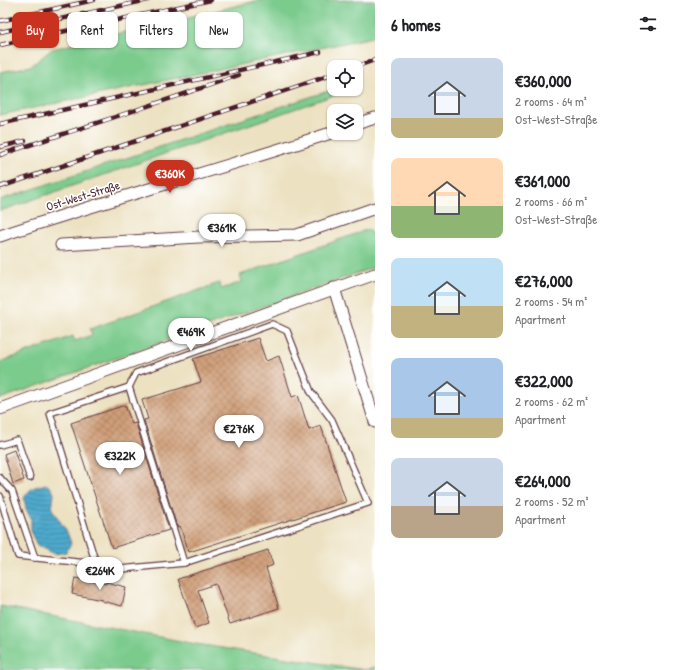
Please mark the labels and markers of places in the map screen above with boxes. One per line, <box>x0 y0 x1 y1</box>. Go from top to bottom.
pin: €360K <box>142 160 198 194</box>
pin: €361K <box>194 214 250 248</box>
pin: €469K <box>163 318 219 352</box>
pin: €276K <box>211 415 267 449</box>
pin: €322K <box>92 442 148 476</box>
pin: €264K <box>72 557 128 591</box>

